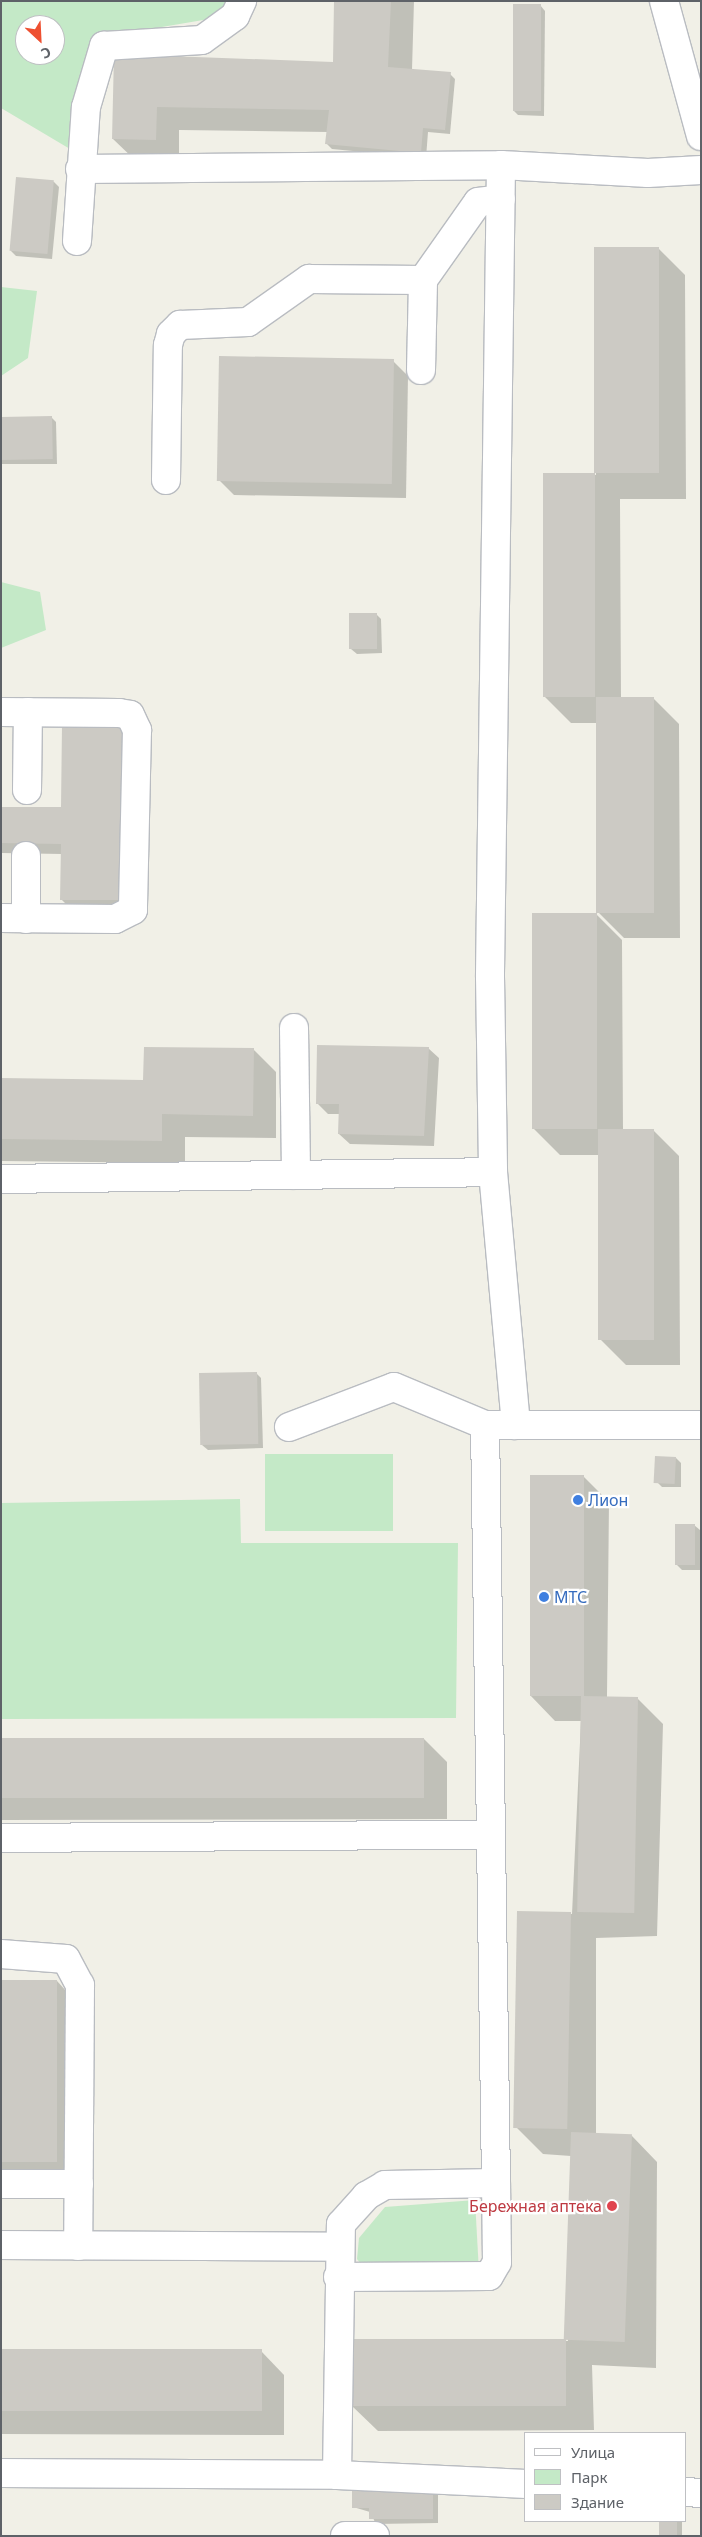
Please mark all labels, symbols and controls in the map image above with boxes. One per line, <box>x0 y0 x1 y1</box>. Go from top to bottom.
north arrow <box>15 15 65 65</box>
text: С <box>38 43 54 64</box>
place label: Лион <box>588 1490 628 1510</box>
marker: Лион <box>572 1494 584 1506</box>
place label: МТС <box>554 1587 587 1607</box>
marker: МТС <box>538 1591 550 1603</box>
place label: Бережная аптека <box>469 2196 602 2216</box>
marker: Бережная аптека <box>606 2200 618 2212</box>
legend <box>524 2432 687 2522</box>
text: Улица <box>571 2442 615 2462</box>
text: Парк <box>571 2467 607 2487</box>
text: Здание <box>571 2492 624 2512</box>

